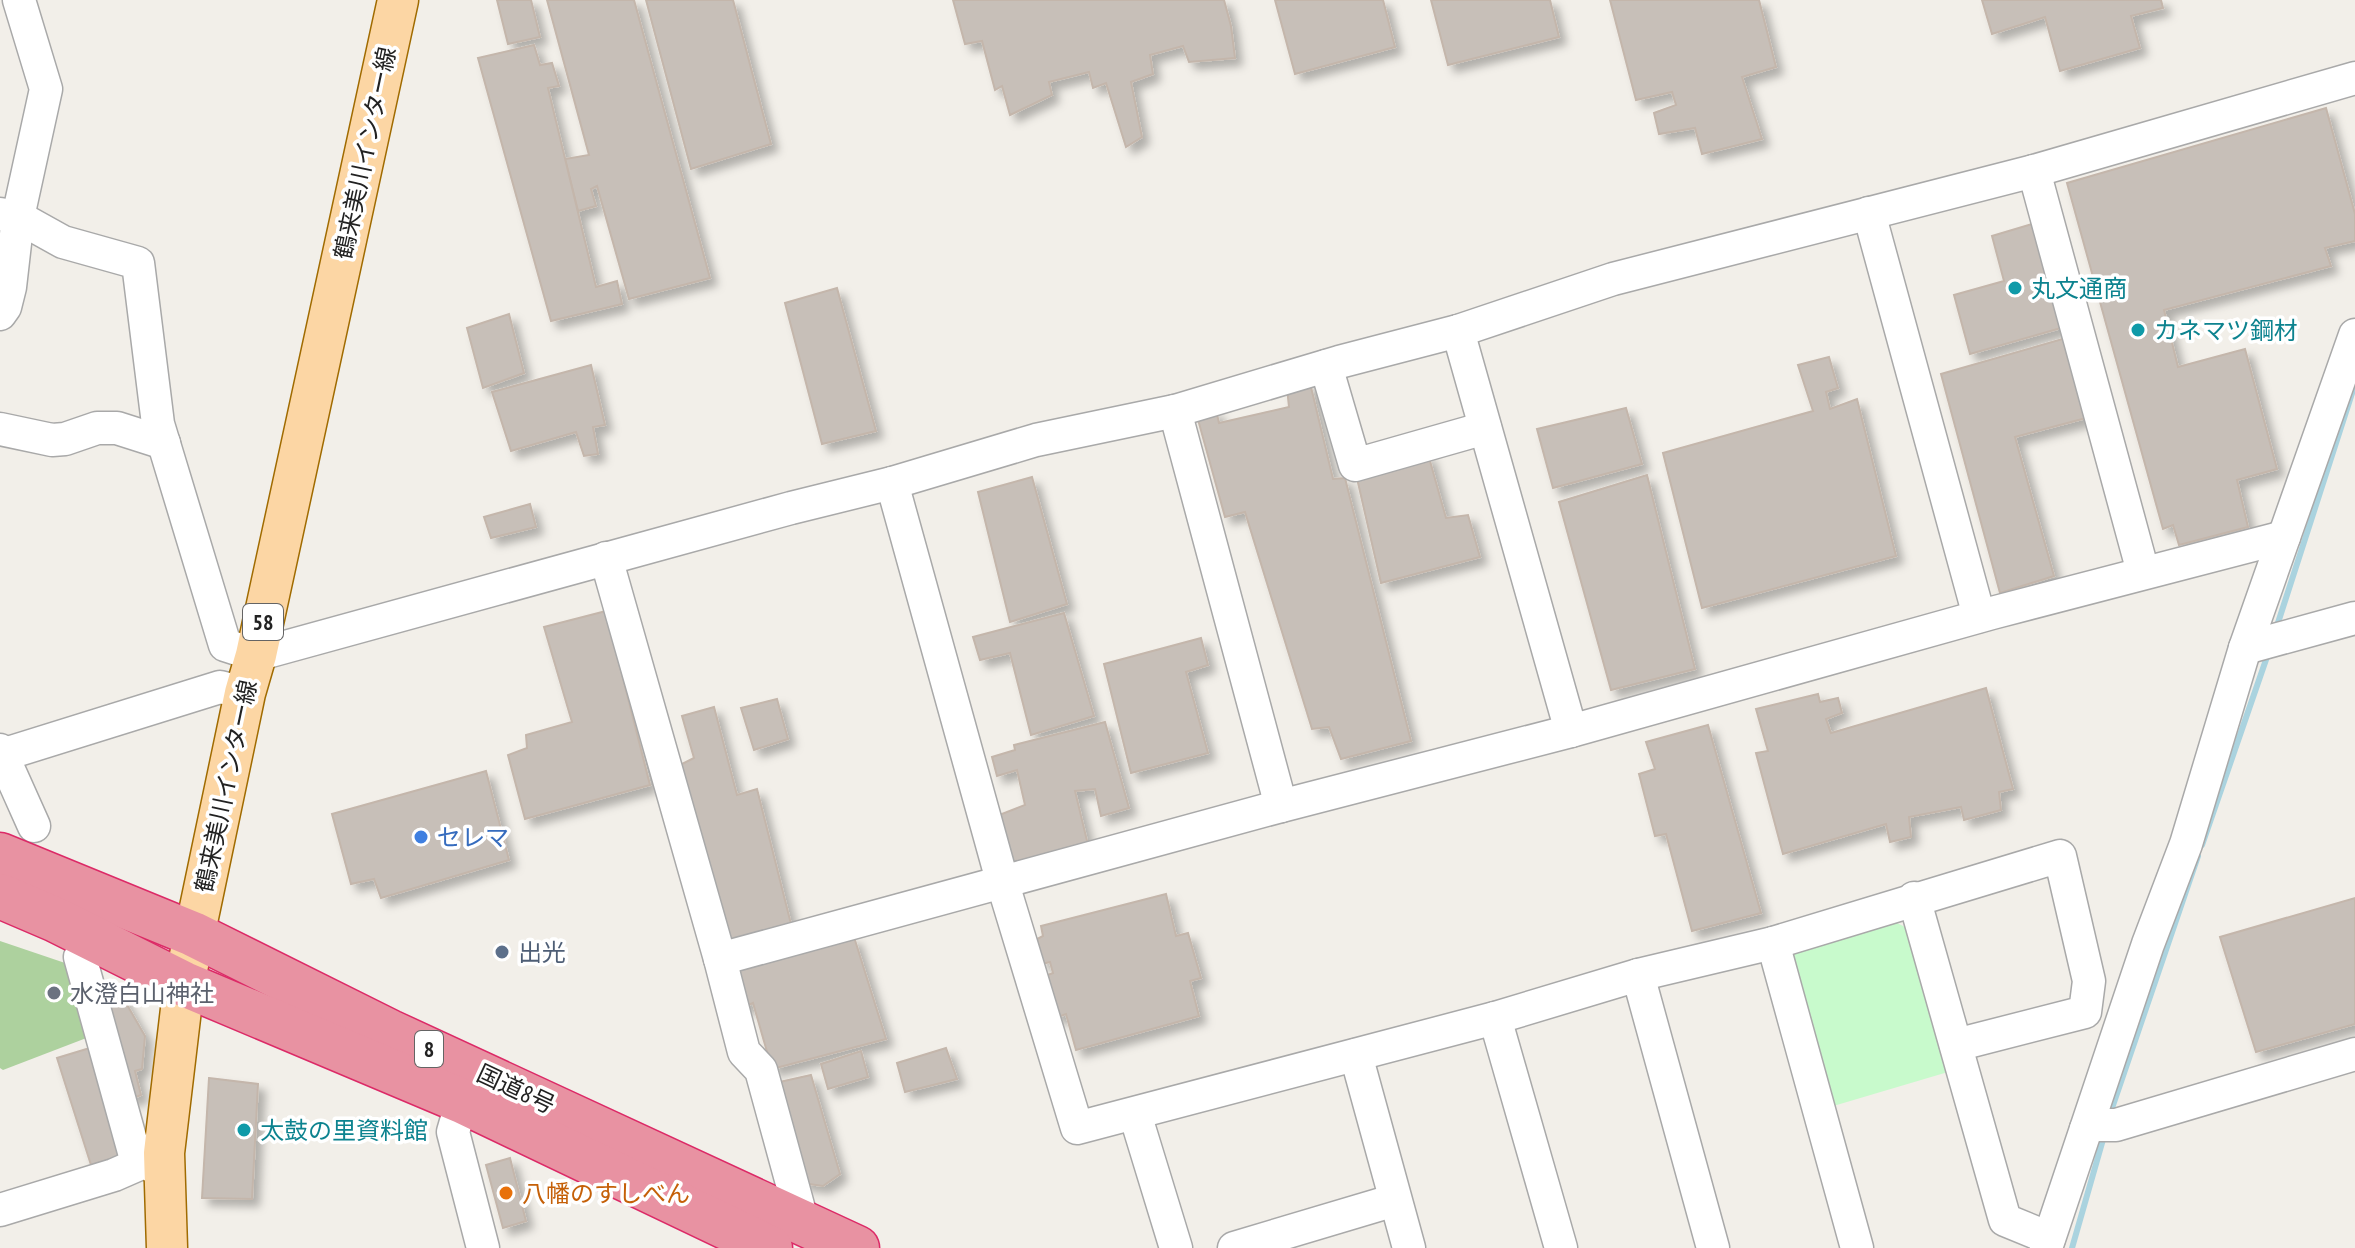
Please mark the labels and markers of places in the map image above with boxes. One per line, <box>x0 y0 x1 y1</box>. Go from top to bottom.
place label: 丸文通商 <box>2031 273 2127 304</box>
marker: 丸文通商 <box>2006 279 2024 297</box>
place label: カネマツ鋼材 <box>2154 315 2298 346</box>
marker: カネマツ鋼材 <box>2129 321 2147 339</box>
place label: セレマ <box>437 822 509 853</box>
marker: セレマ <box>412 828 430 846</box>
place label: 出光 <box>518 937 566 968</box>
marker: 出光 <box>493 943 511 961</box>
place label: 水澄白山神社 <box>70 978 214 1009</box>
marker: 水澄白山神社 <box>45 984 63 1002</box>
place label: 太鼓の里資料館 <box>260 1115 428 1146</box>
marker: 太鼓の里資料館 <box>235 1121 253 1139</box>
place label: 八幡のすしべん <box>522 1178 690 1209</box>
marker: 八幡のすしべん <box>497 1184 515 1202</box>

